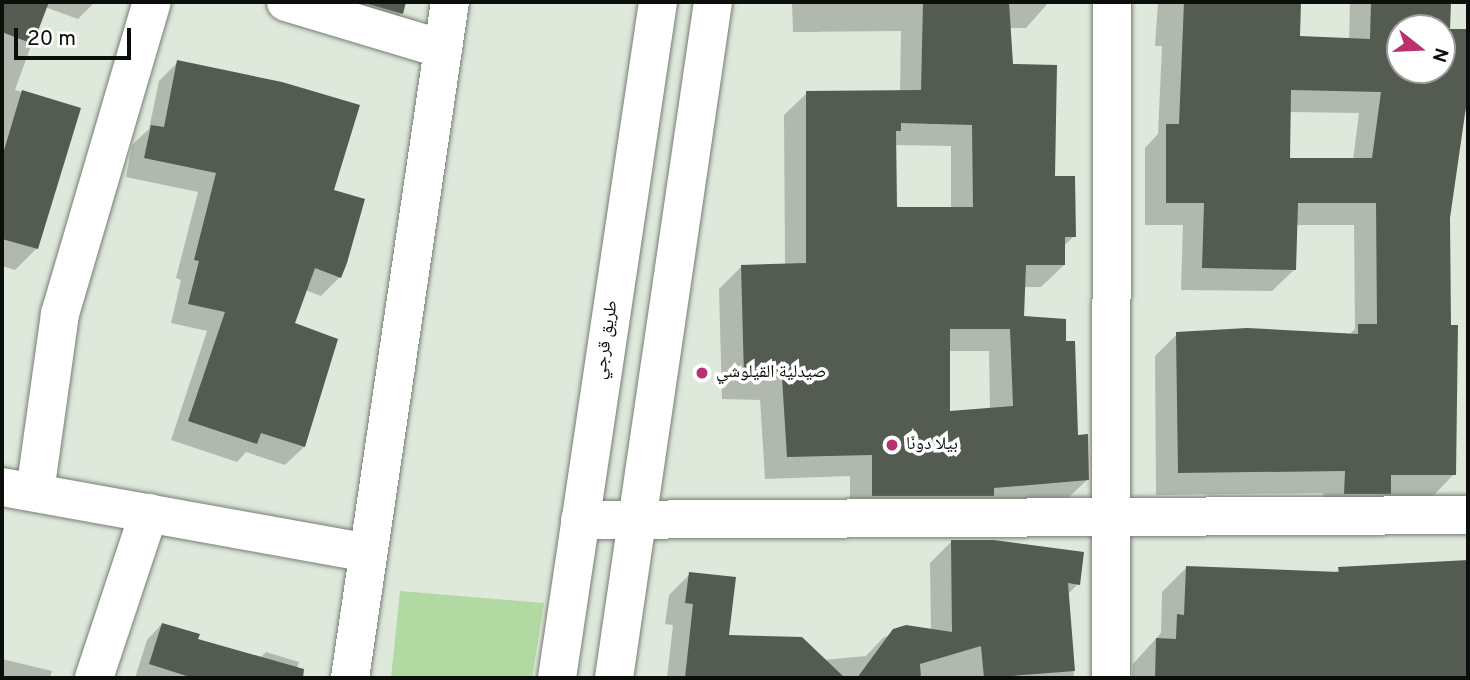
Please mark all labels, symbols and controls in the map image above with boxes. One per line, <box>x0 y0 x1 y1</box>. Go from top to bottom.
scale bar <box>18 14 135 58</box>
north arrow <box>1386 14 1456 84</box>
text: 20 m <box>27 26 76 53</box>
text: N <box>1426 45 1453 65</box>
street label: طريق قرجي <box>590 299 624 381</box>
place label: صيدلية القيلوشي <box>716 362 826 384</box>
marker: صيدلية القيلوشي <box>694 365 710 381</box>
place label: بيلا دونّا <box>906 434 958 456</box>
marker: بيلا دونّا <box>884 437 900 453</box>

